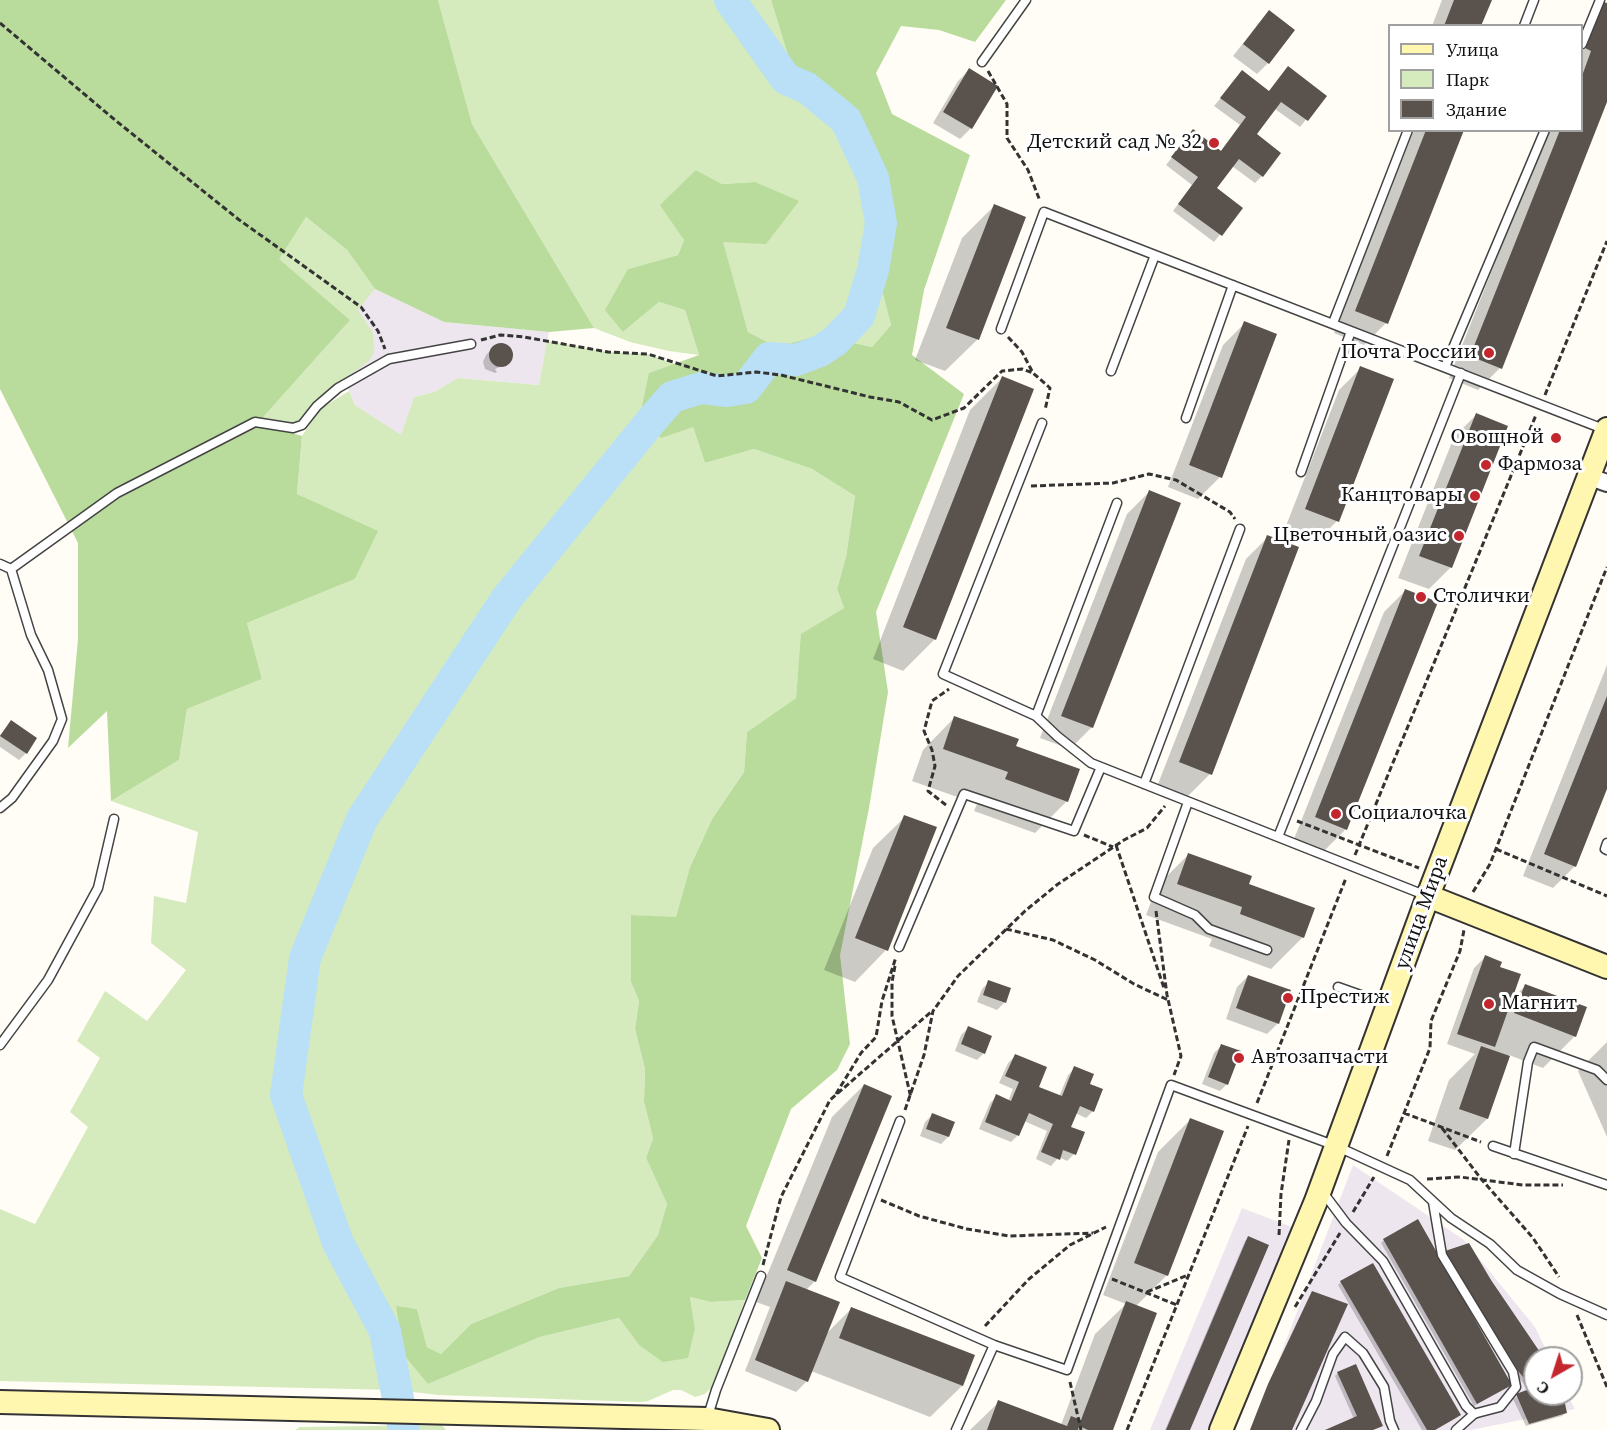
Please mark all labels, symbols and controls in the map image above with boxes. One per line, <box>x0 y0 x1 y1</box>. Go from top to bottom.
legend <box>1388 24 1583 132</box>
text: Улица <box>1446 37 1499 62</box>
text: Парк <box>1446 67 1489 92</box>
text: Здание <box>1446 97 1507 122</box>
place label: Детский сад № 32 <box>1027 130 1202 156</box>
marker: Детский сад № 32 <box>1207 136 1221 150</box>
place label: Почта России <box>1341 340 1477 366</box>
marker: Почта России <box>1482 346 1496 360</box>
place label: Овощной <box>1451 425 1544 451</box>
marker: Овощной <box>1549 431 1563 445</box>
place label: Фармоза <box>1498 452 1582 478</box>
marker: Фармоза <box>1479 458 1493 472</box>
place label: Канцтовары <box>1341 483 1463 509</box>
marker: Канцтовары <box>1468 489 1482 503</box>
place label: Цветочный оазис <box>1273 523 1447 549</box>
marker: Цветочный оазис <box>1452 529 1466 543</box>
place label: Столички <box>1433 584 1530 610</box>
marker: Столички <box>1414 590 1428 604</box>
place label: Социалочка <box>1348 801 1467 827</box>
marker: Социалочка <box>1329 807 1343 821</box>
street label: улица Мира <box>1390 853 1454 973</box>
place label: Престиж <box>1300 985 1389 1011</box>
marker: Престиж <box>1281 991 1295 1005</box>
place label: Магнит <box>1501 991 1577 1017</box>
marker: Магнит <box>1482 997 1496 1011</box>
place label: Автозапчасти <box>1251 1045 1388 1071</box>
marker: Автозапчасти <box>1232 1051 1246 1065</box>
north arrow <box>1523 1346 1583 1406</box>
text: С <box>1532 1377 1554 1400</box>

